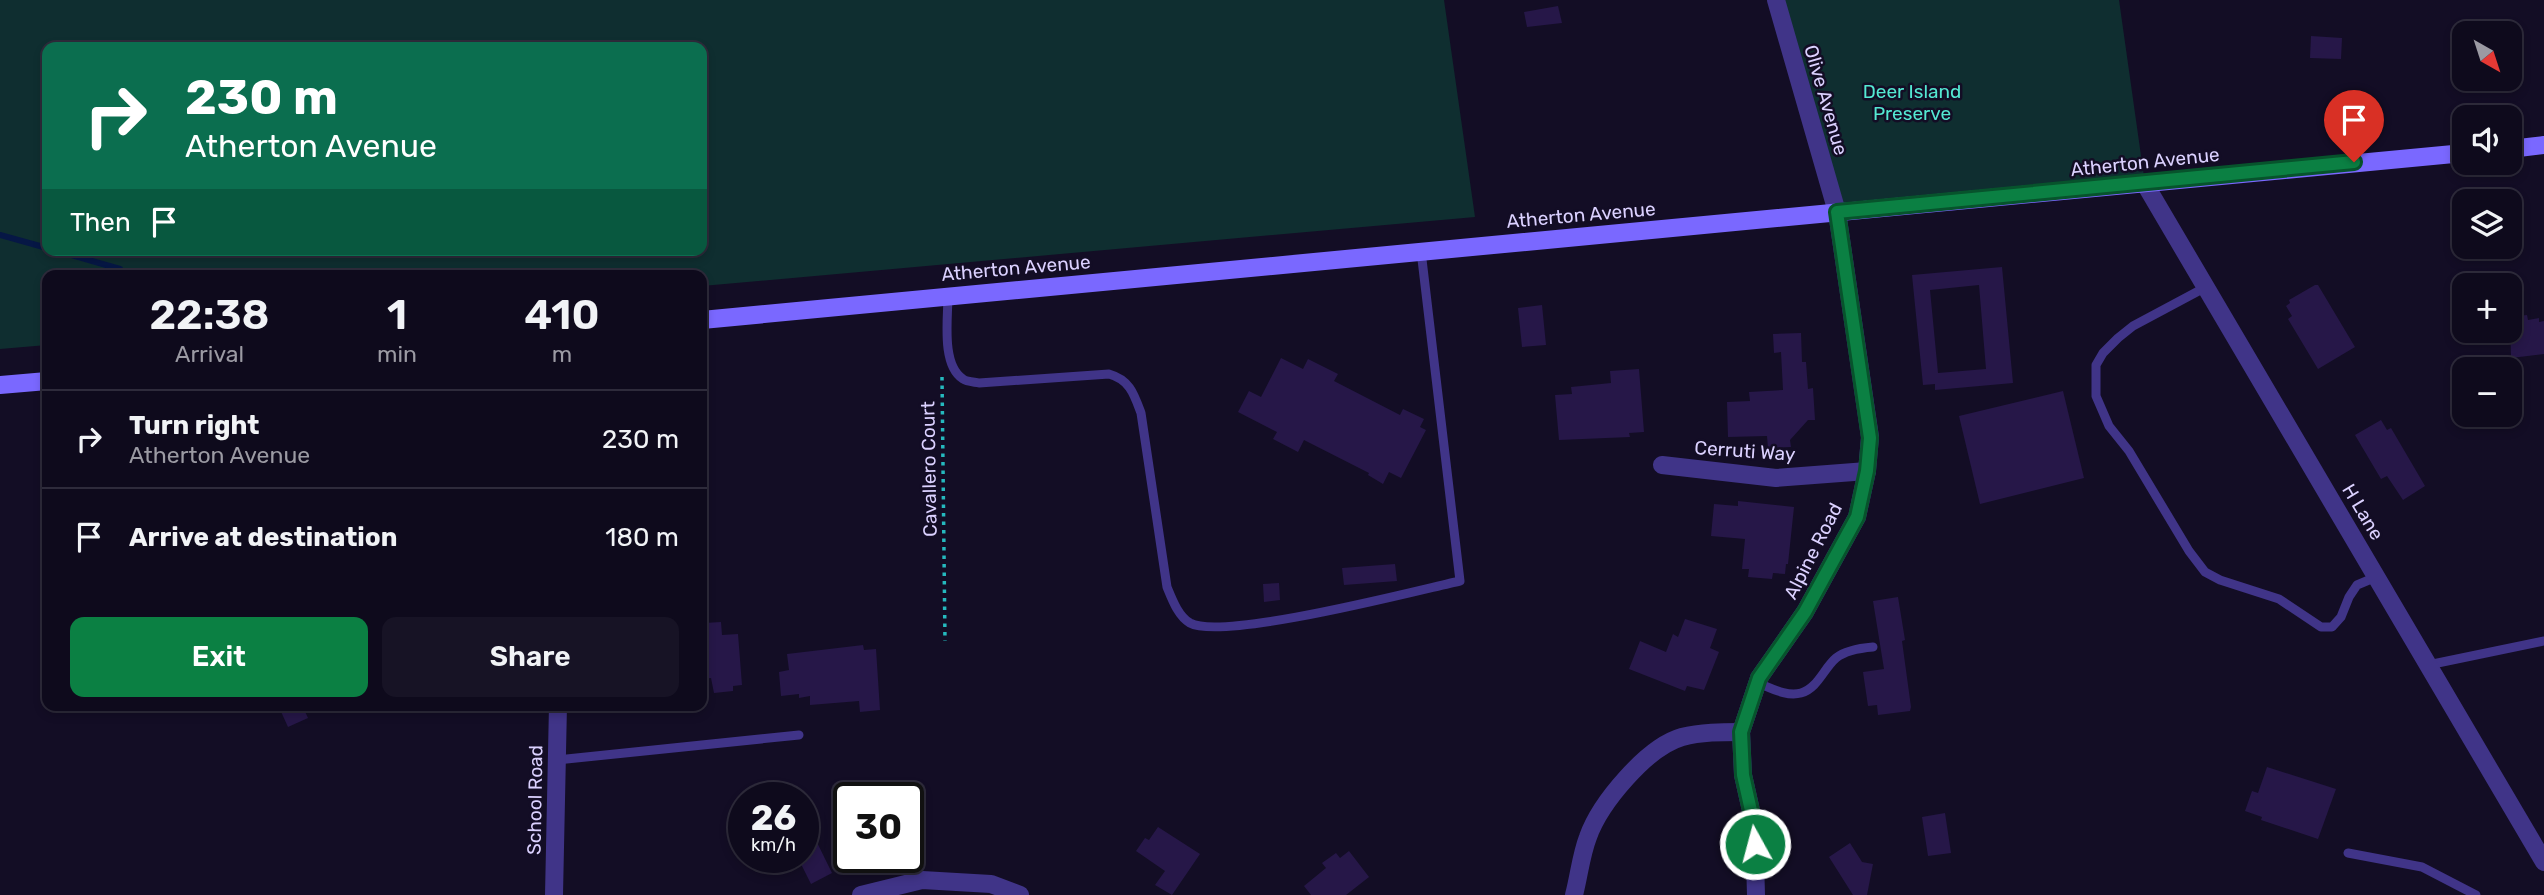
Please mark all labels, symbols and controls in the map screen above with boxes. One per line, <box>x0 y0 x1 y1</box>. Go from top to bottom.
north arrow <box>2452 21 2522 91</box>
map controls <box>2452 21 2522 427</box>
street label: Olive Avenue <box>1799 42 1853 158</box>
text: 230 m <box>185 68 338 126</box>
icon: right <box>70 70 161 161</box>
park label: Deer Island Preserve <box>1863 80 1961 125</box>
pin <box>2324 90 2384 162</box>
icon: arrive <box>2335 101 2373 139</box>
button: sound <box>2452 105 2522 175</box>
text: Atherton Avenue <box>185 127 437 165</box>
street label: Atherton Avenue <box>2069 143 2221 181</box>
button: layers <box>2452 189 2522 259</box>
street label: Atherton Avenue <box>1505 197 1657 233</box>
icon: arrive <box>145 203 183 241</box>
text: Then <box>70 207 131 238</box>
street label: Atherton Avenue <box>940 250 1092 286</box>
button: + <box>2452 273 2522 343</box>
text: 22:38 <box>149 290 270 340</box>
text: 1 <box>387 290 407 340</box>
text: 410 <box>524 290 600 340</box>
text: Arrival <box>175 340 244 368</box>
text: min <box>377 340 417 368</box>
text: m <box>552 340 572 368</box>
button: − <box>2452 357 2522 427</box>
street label: Cavallero Court <box>916 400 942 537</box>
text: Turn right <box>129 410 259 441</box>
icon: right <box>70 420 108 458</box>
text: 230 m <box>602 424 679 455</box>
street label: Cerruti Way <box>1694 436 1796 466</box>
text: Atherton Avenue <box>129 441 310 469</box>
street label: H Lane <box>2337 480 2389 544</box>
street label: Alpine Road <box>1779 499 1847 603</box>
icon: arrive <box>70 518 108 556</box>
text: Arrive at destination <box>129 522 397 553</box>
text: 180 m <box>605 522 679 553</box>
button: Exit <box>70 617 368 697</box>
button: Share <box>382 617 679 697</box>
street label: School Road <box>523 745 547 855</box>
speed limit sign: 30 <box>833 782 924 873</box>
text: 26 <box>751 797 796 839</box>
position arrow <box>1718 807 1792 881</box>
text: km/h <box>751 834 796 856</box>

